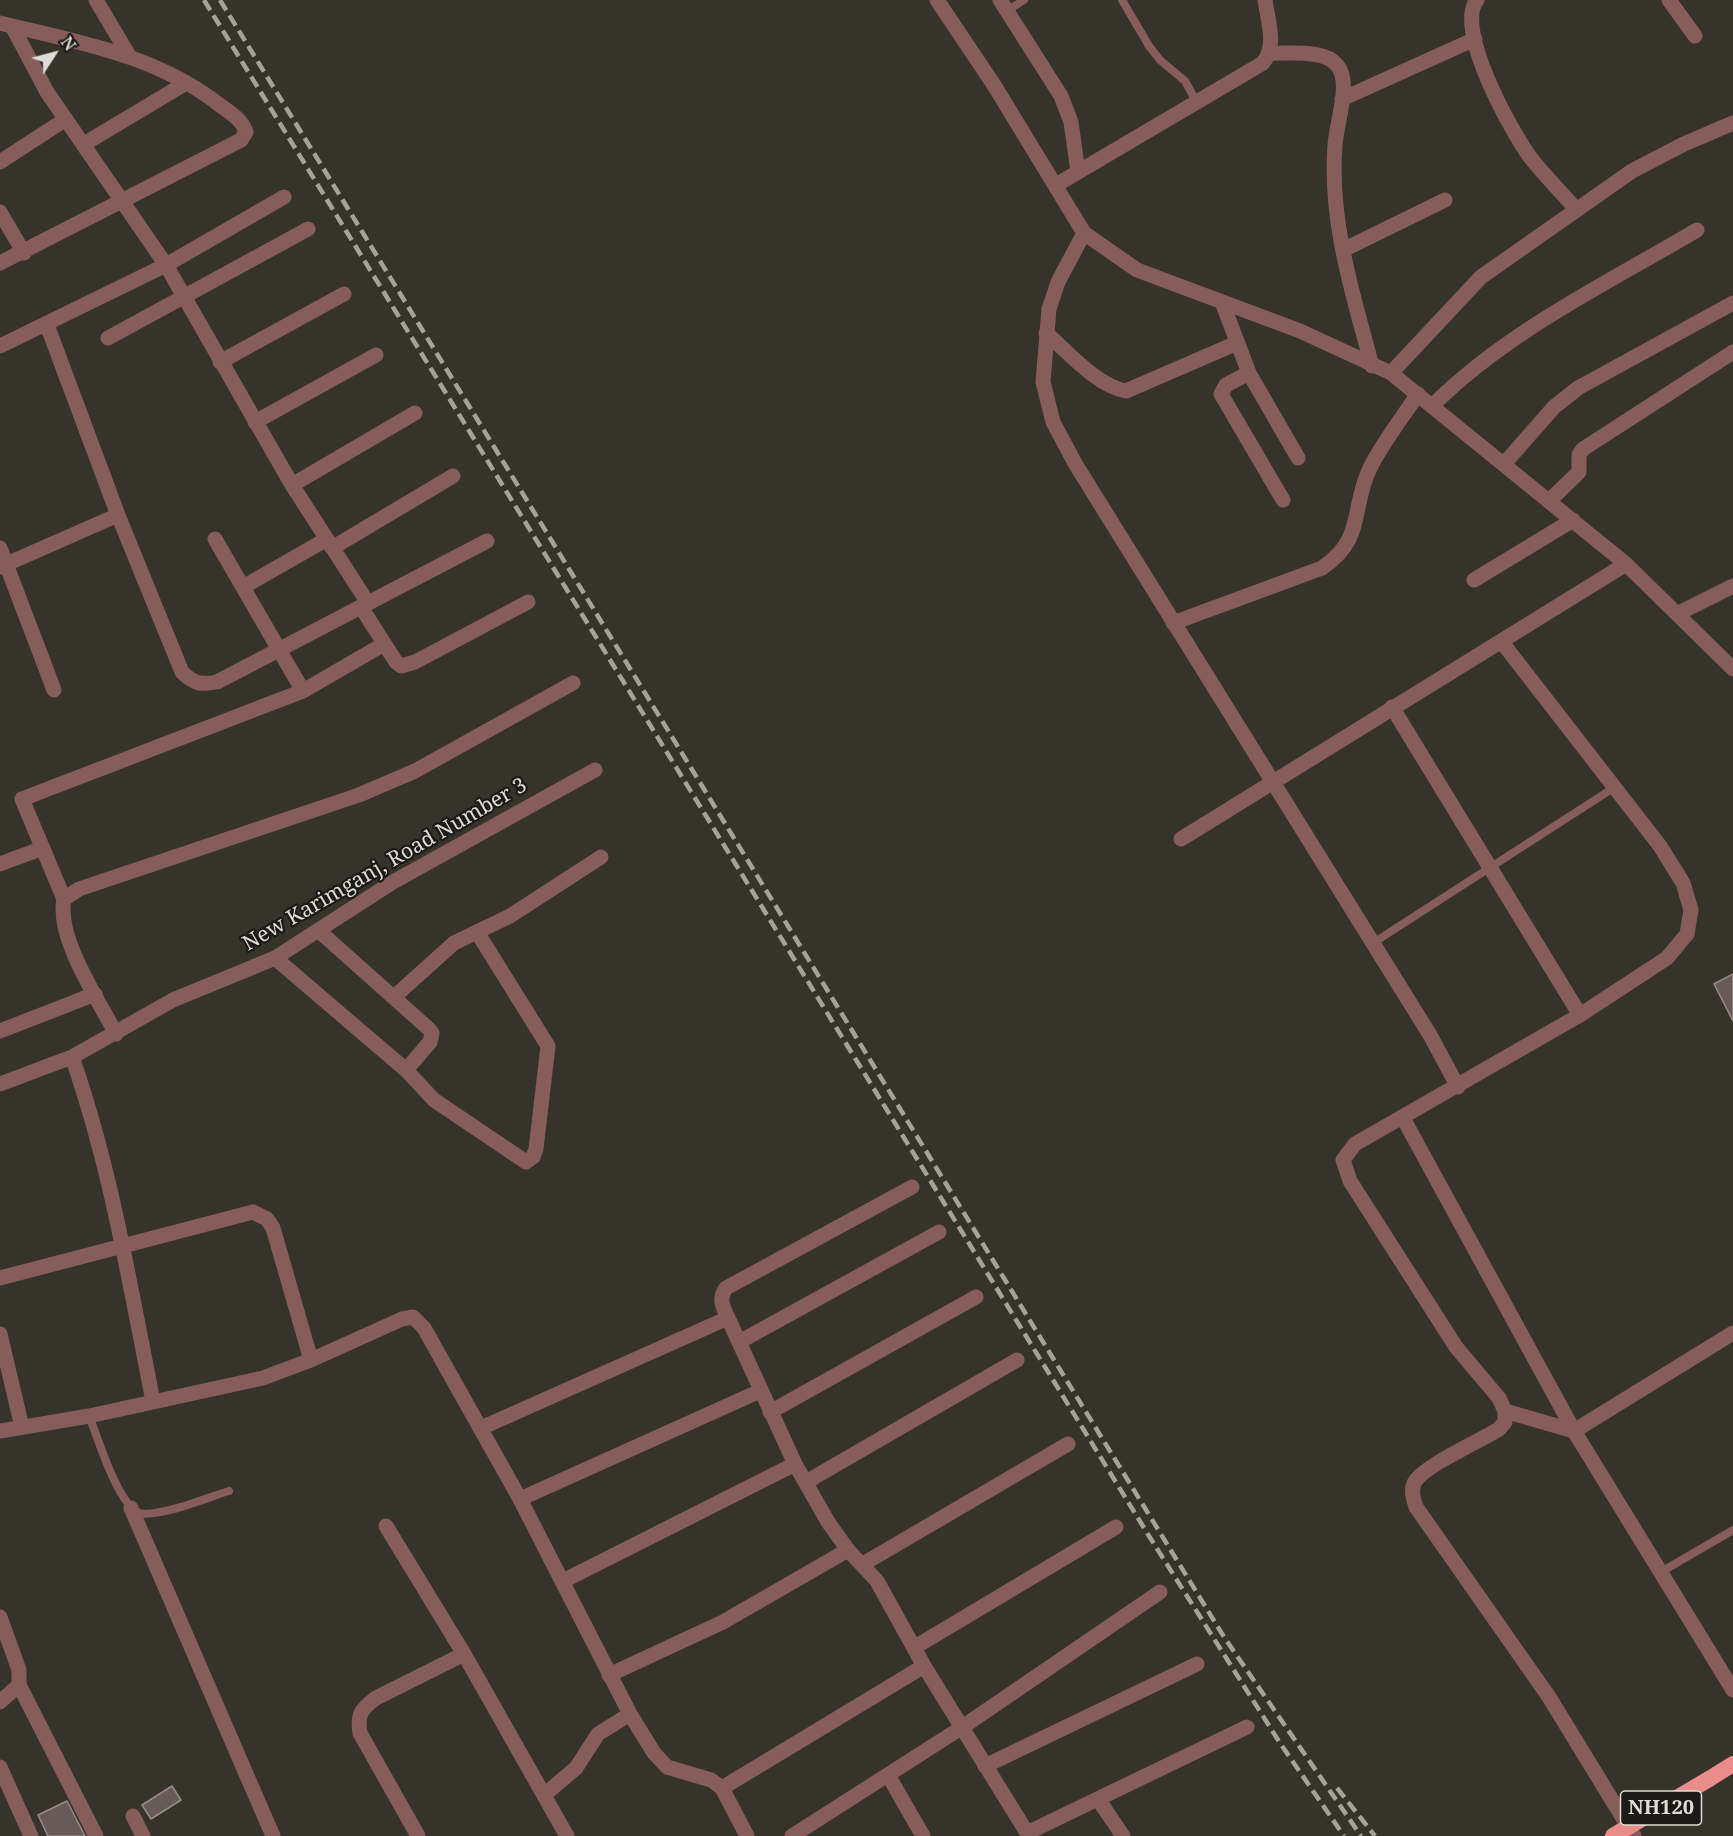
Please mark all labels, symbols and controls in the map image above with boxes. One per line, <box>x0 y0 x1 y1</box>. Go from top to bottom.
north arrow <box>24 24 84 84</box>
text: N <box>56 32 81 55</box>
street label: New Karimganj, Road Number 3 <box>238 773 532 957</box>
road number: NH120 <box>1620 1791 1702 1825</box>

